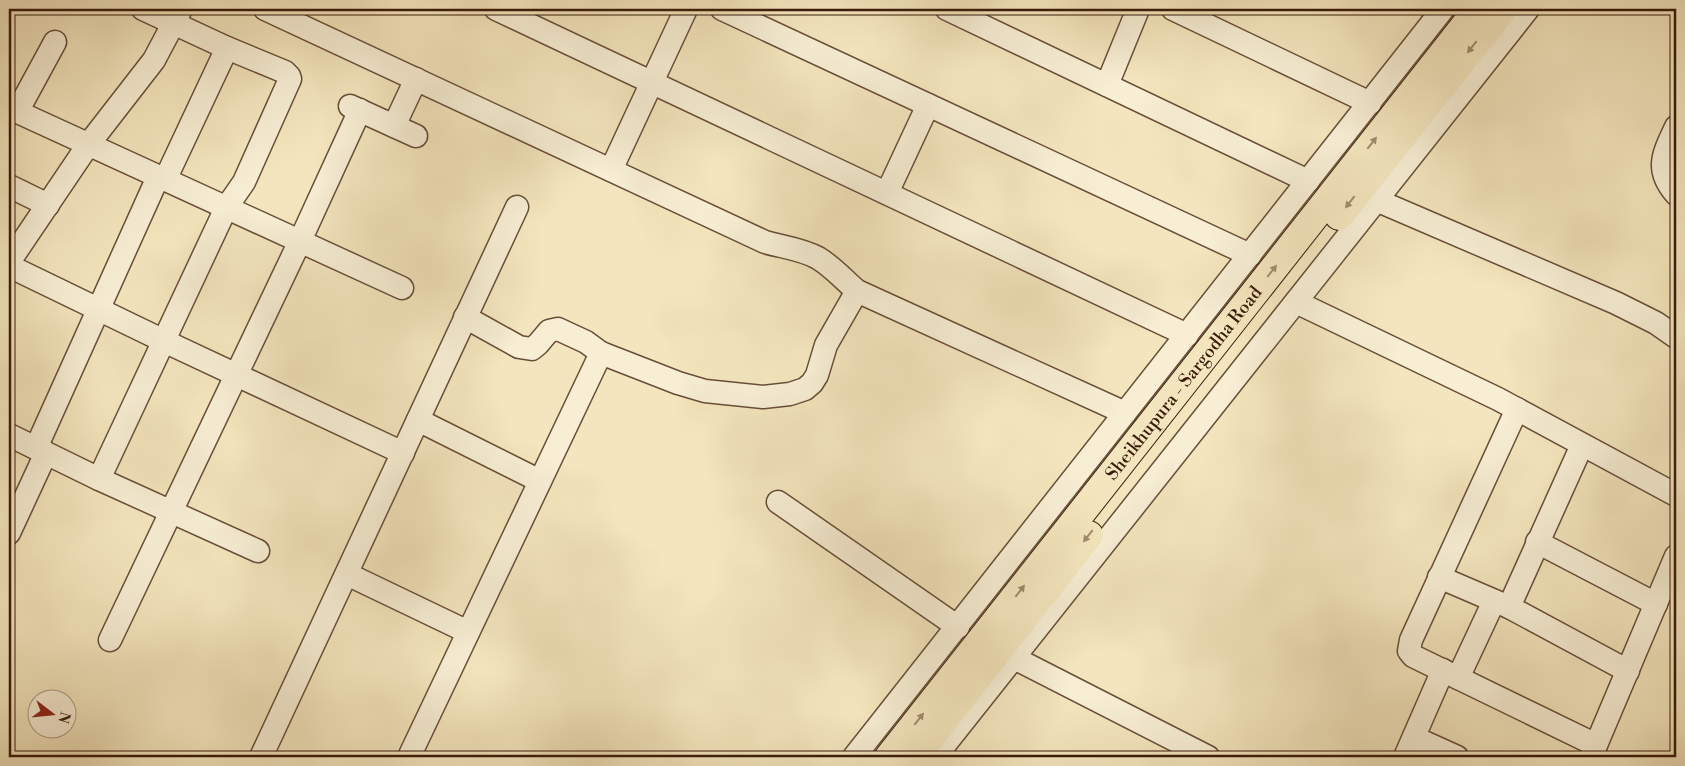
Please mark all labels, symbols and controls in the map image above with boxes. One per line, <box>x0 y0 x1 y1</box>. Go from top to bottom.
one-way arrow <box>1467 40 1478 53</box>
one-way arrow <box>1367 136 1377 150</box>
one-way arrow <box>1345 195 1356 208</box>
one-way arrow <box>1266 265 1277 278</box>
street label: Sheikhupura - Sargodha Road <box>1100 281 1267 485</box>
one-way arrow <box>1082 529 1093 542</box>
one-way arrow <box>1014 585 1025 598</box>
north arrow <box>28 688 78 738</box>
text: N <box>53 710 74 725</box>
one-way arrow <box>914 712 924 726</box>

